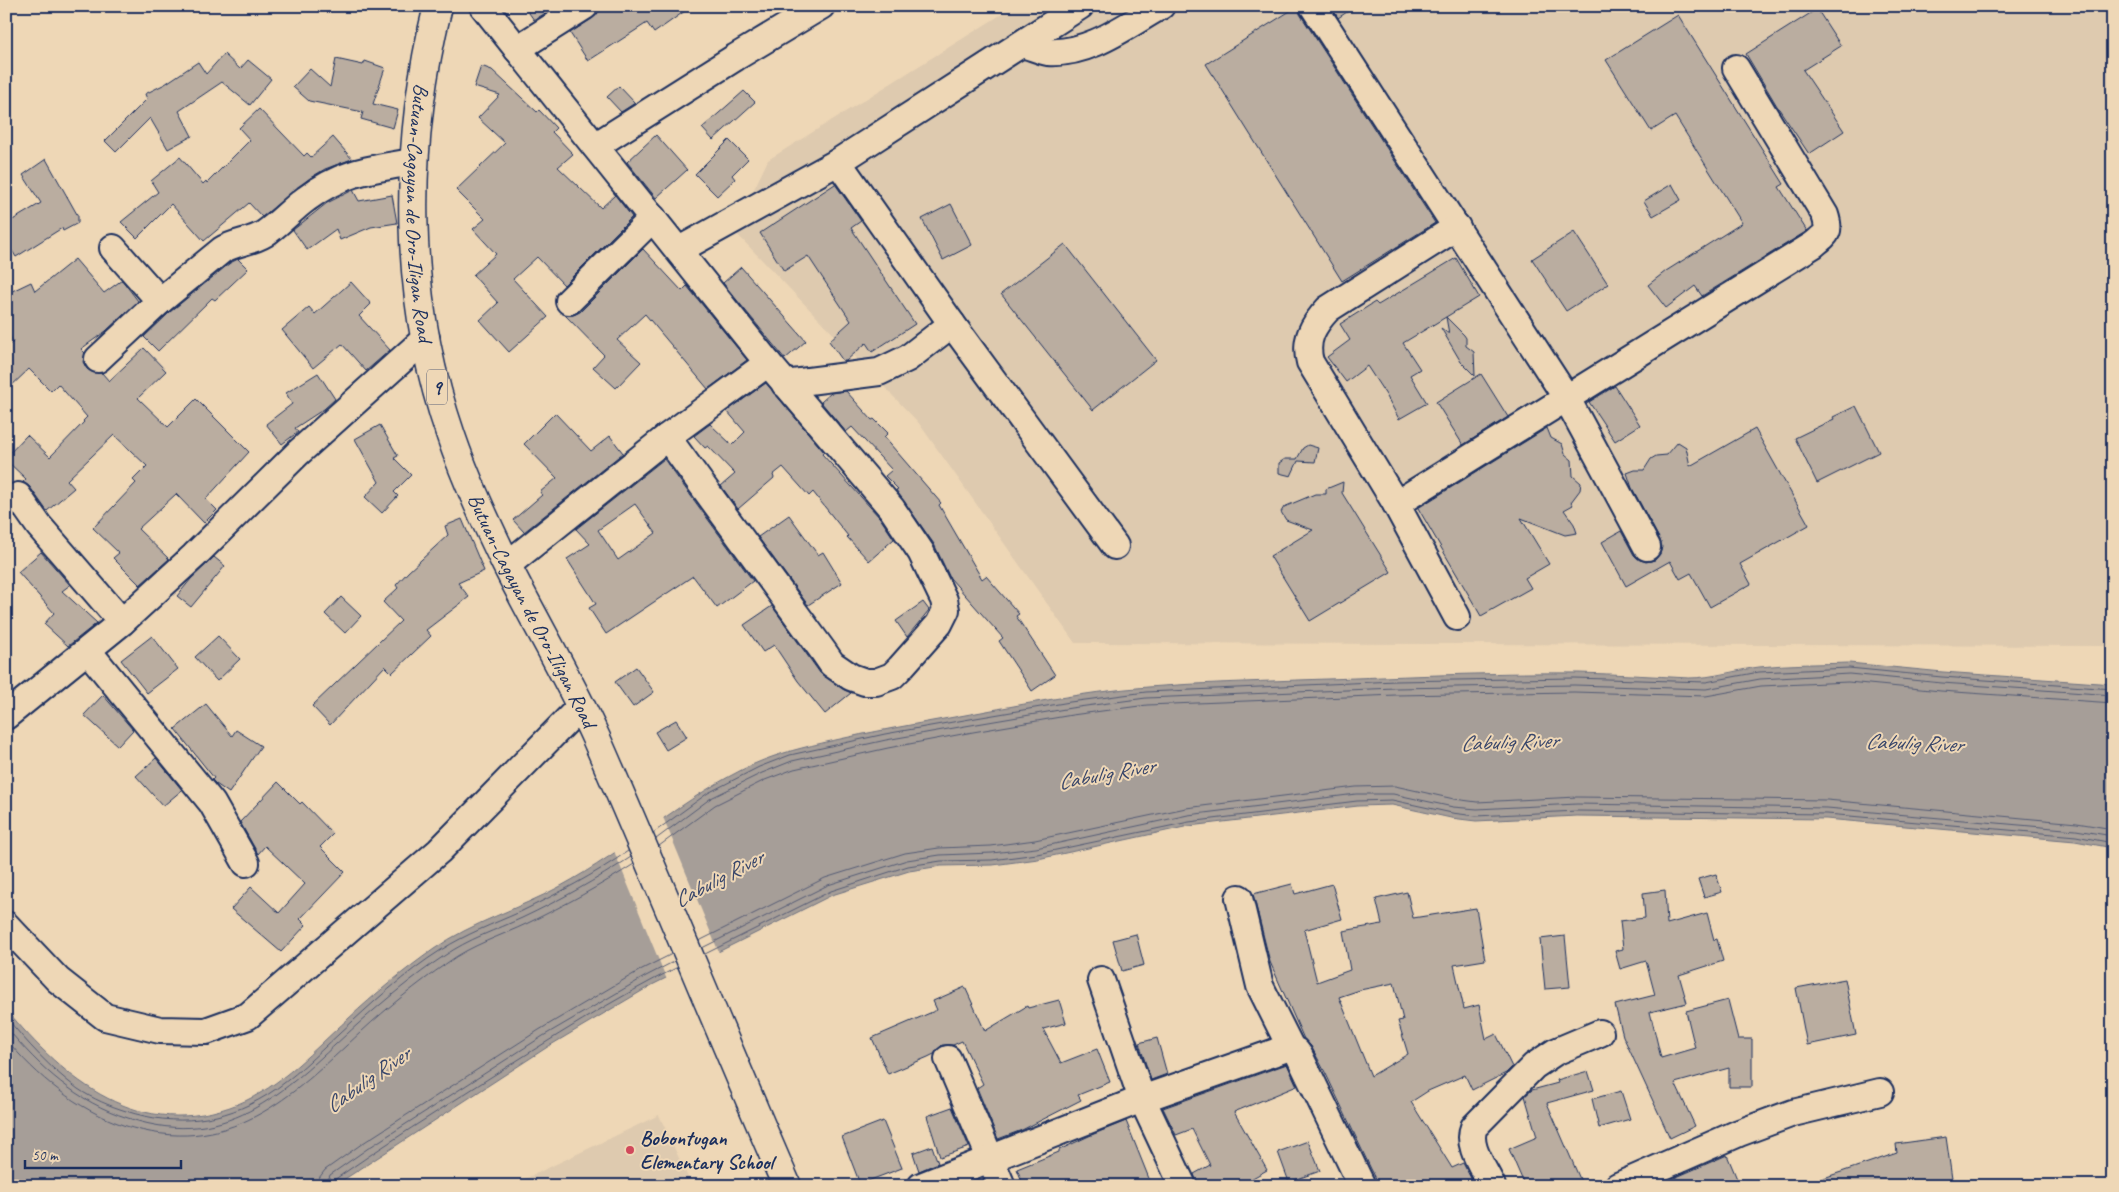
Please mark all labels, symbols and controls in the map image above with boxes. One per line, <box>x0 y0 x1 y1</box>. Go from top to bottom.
street label: Butuan-Cagayan de Oro-Iligan Road <box>400 82 439 348</box>
road number: 9 <box>427 370 447 404</box>
street label: Butuan-Cagayan de Oro-Iligan Road <box>462 490 604 735</box>
water label: Cabulig River <box>1460 726 1561 758</box>
water label: Cabulig River <box>1865 727 1966 759</box>
water label: Cabulig River <box>1056 751 1159 796</box>
water label: Cabulig River <box>669 842 771 914</box>
water label: Cabulig River <box>320 1039 418 1119</box>
place label: Bobontugan Elementary School <box>640 1125 778 1175</box>
scale bar <box>25 1137 181 1169</box>
marker: Bobontugan Elementary School <box>624 1144 636 1156</box>
text: 50 m <box>32 1146 59 1165</box>

